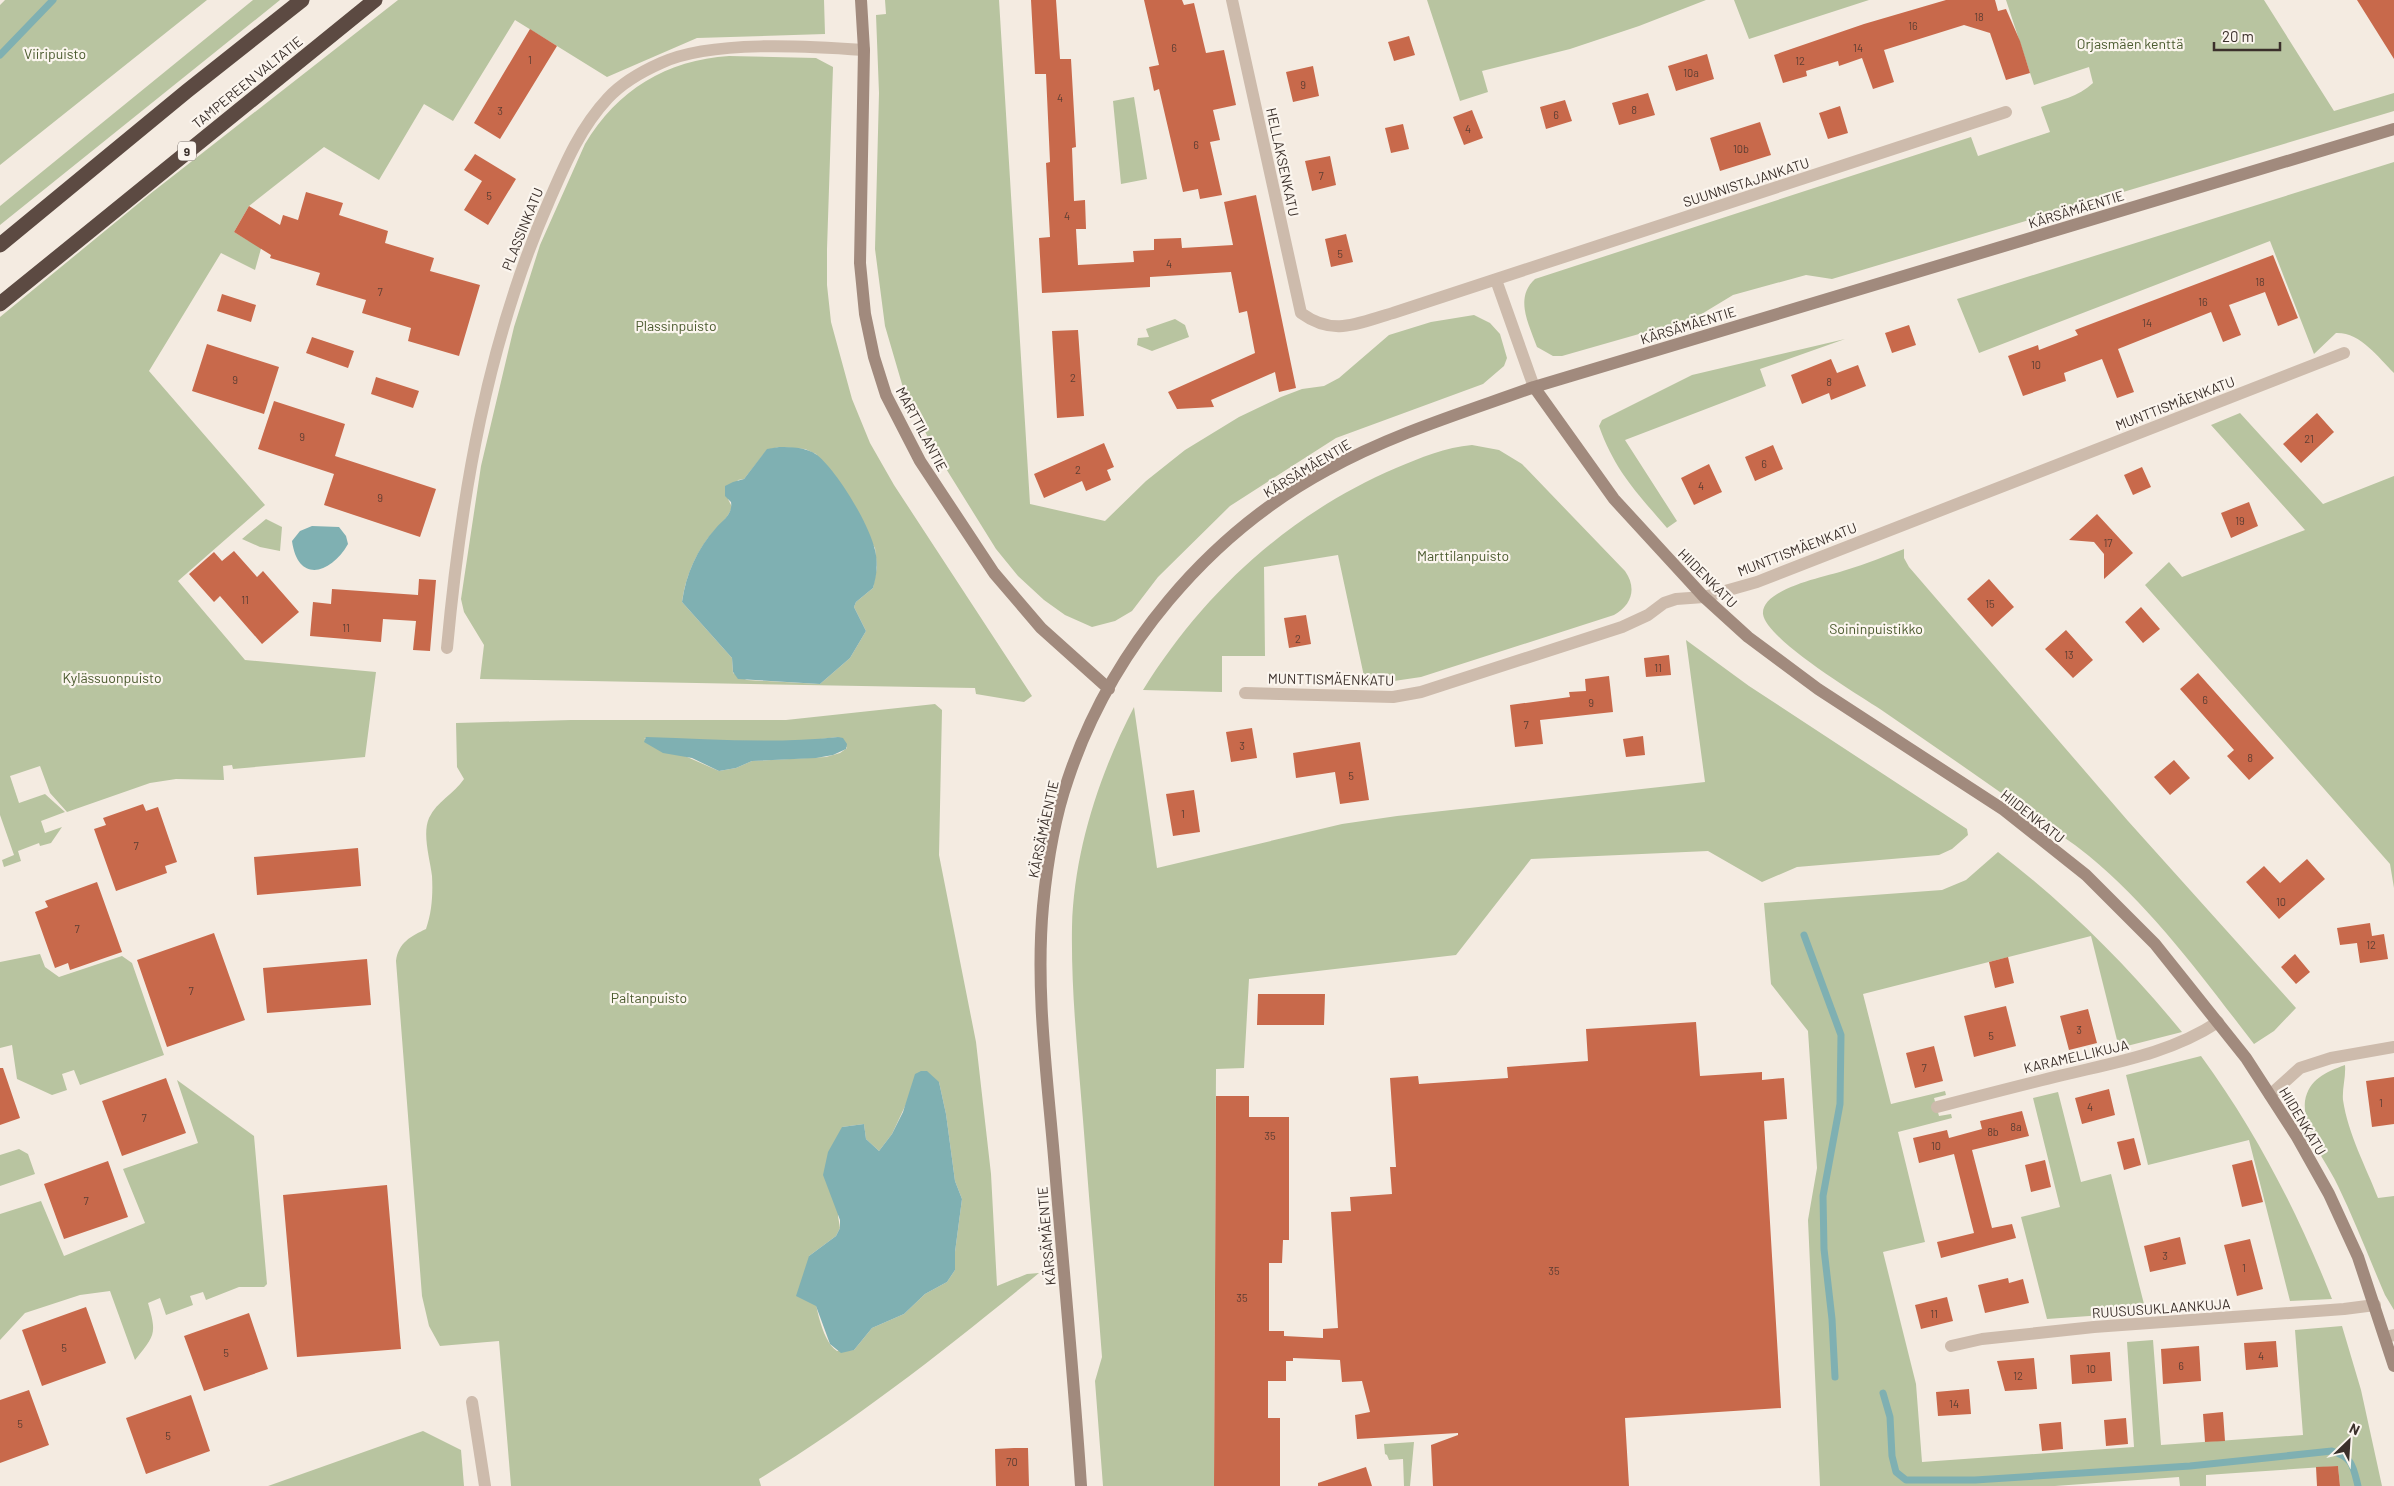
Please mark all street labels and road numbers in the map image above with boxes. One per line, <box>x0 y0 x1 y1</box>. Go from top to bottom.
street label: TAMPEREEN VALTATIE <box>188 32 306 132</box>
street label: HELLAKSENKATU <box>1263 106 1303 218</box>
road number: 9 <box>178 142 196 160</box>
street label: SUUNNISTAJANKATU <box>1681 154 1811 210</box>
street label: PLASSINKATU <box>498 185 546 273</box>
street label: KÄRSÄMÄENTIE <box>2026 186 2126 232</box>
street label: KÄRSÄMÄENTIE <box>1638 302 1738 348</box>
street label: MUNTTISMÄENKATU <box>2113 372 2237 434</box>
street label: MARTTILANTIE <box>893 384 951 474</box>
street label: KÄRSÄMÄENTIE <box>1260 435 1354 501</box>
street label: MUNTTISMÄENKATU <box>1735 518 1859 580</box>
street label: HIIDENKATU <box>1675 545 1741 611</box>
street label: MUNTTISMÄENKATU <box>1268 669 1394 689</box>
street label: KÄRSÄMÄENTIE <box>1024 779 1062 879</box>
street label: HIIDENKATU <box>1998 786 2068 846</box>
street label: KARAMELLIKUJA <box>2022 1036 2131 1076</box>
street label: HIIDENKATU <box>2276 1084 2330 1158</box>
street label: KÄRSÄMÄENTIE <box>1033 1186 1059 1286</box>
street label: RUUSUSUKLAANKUJA <box>2091 1295 2231 1321</box>

